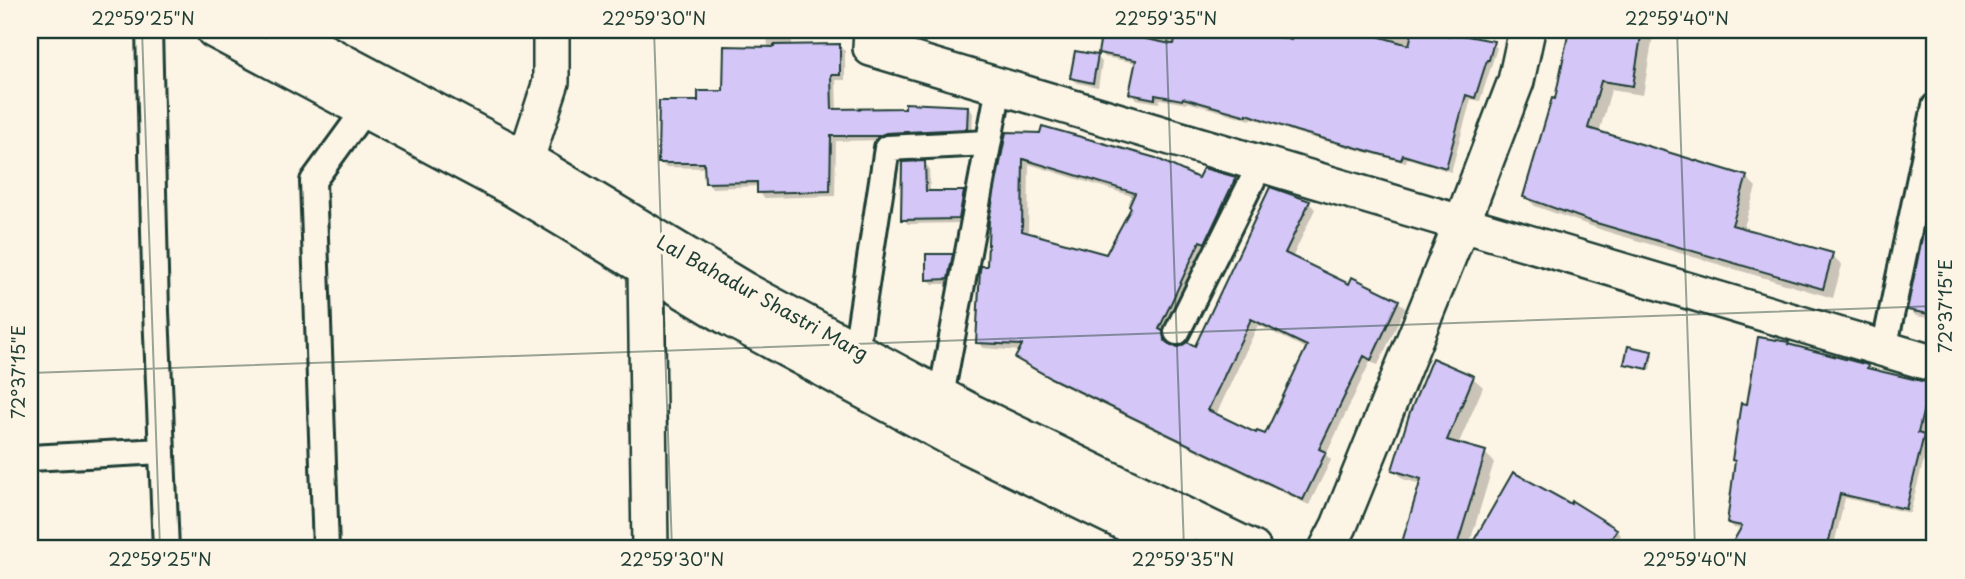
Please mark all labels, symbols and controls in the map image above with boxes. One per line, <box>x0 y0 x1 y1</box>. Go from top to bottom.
text: 22°59'25"N <box>91 4 195 31</box>
text: 22°59'30"N <box>602 4 706 31</box>
text: 22°59'35"N <box>1115 4 1217 31</box>
text: 22°59'40"N <box>1625 4 1729 31</box>
street label: Lal Bahadur Shastri Marg <box>652 227 874 367</box>
text: 72°37'15"E <box>1931 259 1958 353</box>
text: 72°37'15"E <box>4 325 31 419</box>
text: 22°59'25"N <box>108 545 212 572</box>
text: 22°59'30"N <box>620 545 724 572</box>
text: 22°59'35"N <box>1132 545 1234 572</box>
text: 22°59'40"N <box>1643 545 1747 572</box>

